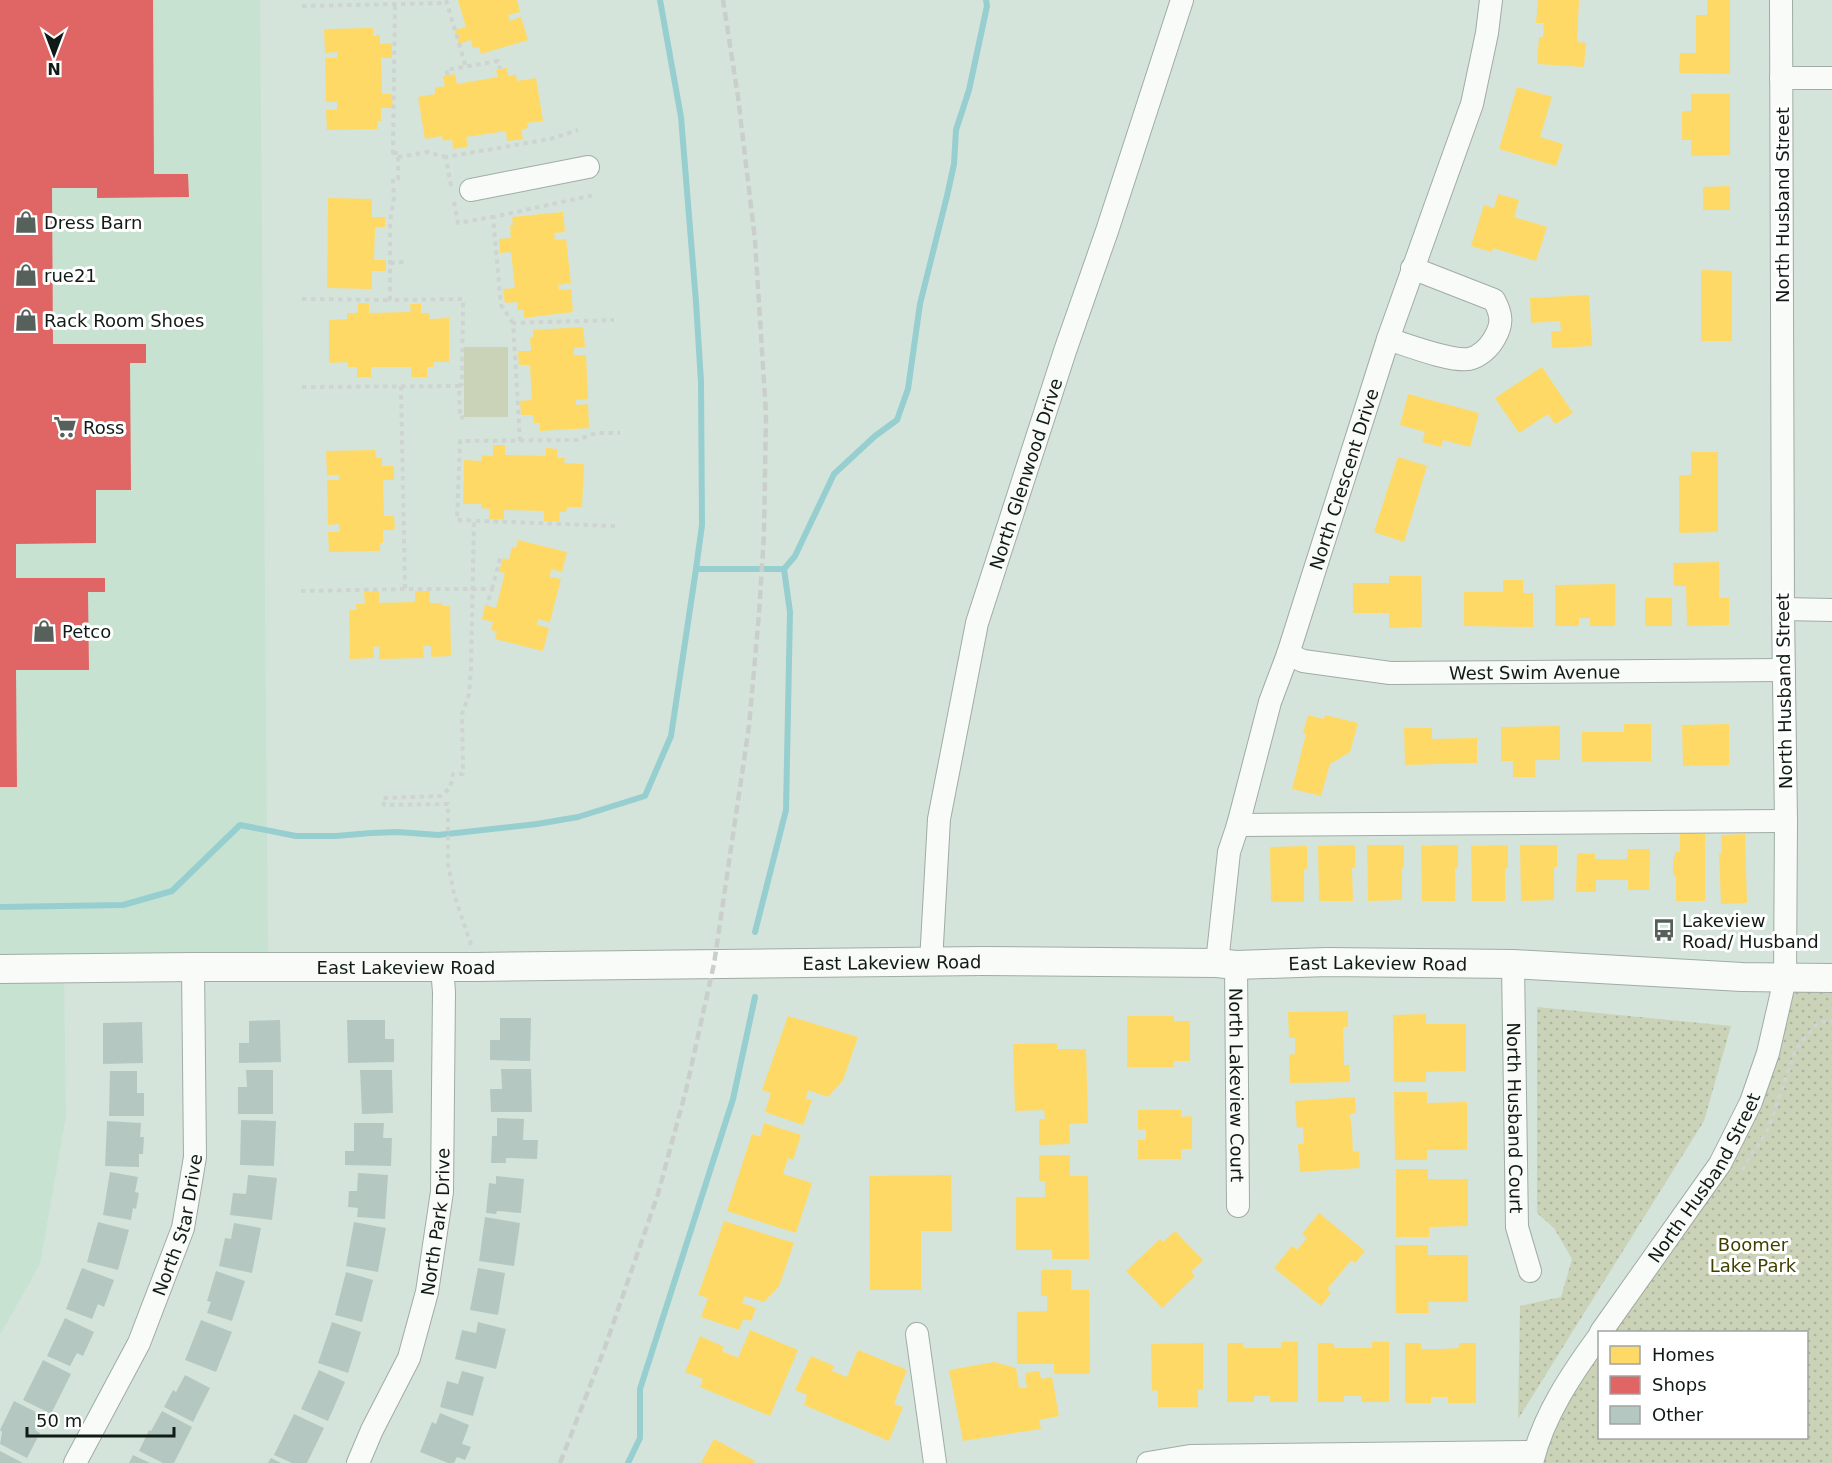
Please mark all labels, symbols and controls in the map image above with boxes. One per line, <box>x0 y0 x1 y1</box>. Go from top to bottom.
north arrow <box>24 24 84 84</box>
text: N <box>47 59 61 78</box>
street label: North Husband Street <box>1772 107 1793 303</box>
shop icon: Dress Barn <box>13 209 39 235</box>
place label: Dress Barn <box>44 212 142 233</box>
shop icon: rue21 <box>13 262 39 288</box>
place label: rue21 <box>44 265 97 286</box>
shop icon: Rack Room Shoes <box>13 307 39 333</box>
place label: Rack Room Shoes <box>44 310 204 331</box>
street label: North Glenwood Drive <box>985 375 1066 572</box>
street label: North Crescent Drive <box>1305 386 1382 573</box>
supermarket icon: Ross <box>52 414 78 440</box>
place label: Ross <box>83 417 124 438</box>
street label: North Husband Street <box>1772 593 1796 789</box>
shop icon: Petco <box>31 618 57 644</box>
place label: Petco <box>62 621 111 642</box>
street label: West Swim Avenue <box>1449 661 1620 683</box>
place label: Lakeview Road/ Husband <box>1682 910 1819 952</box>
bus stop icon: Lakeview Road/ Husband <box>1651 917 1677 943</box>
street label: East Lakeview Road <box>802 951 982 974</box>
street label: East Lakeview Road <box>1288 951 1467 974</box>
street label: East Lakeview Road <box>317 956 496 978</box>
street label: North Lakeview Court <box>1226 988 1248 1182</box>
street label: North Husband Court <box>1503 1022 1527 1214</box>
street label: North Husband Street <box>1643 1090 1764 1266</box>
street label: North Park Drive <box>416 1148 453 1297</box>
street label: North Star Drive <box>148 1152 206 1299</box>
park label: Boomer Lake Park <box>1710 1234 1797 1276</box>
legend <box>1598 1331 1808 1439</box>
text: Homes <box>1652 1344 1715 1365</box>
text: Shops <box>1652 1374 1707 1395</box>
scale bar <box>27 1400 174 1438</box>
text: Other <box>1652 1404 1704 1425</box>
text: 50 m <box>36 1410 82 1431</box>

